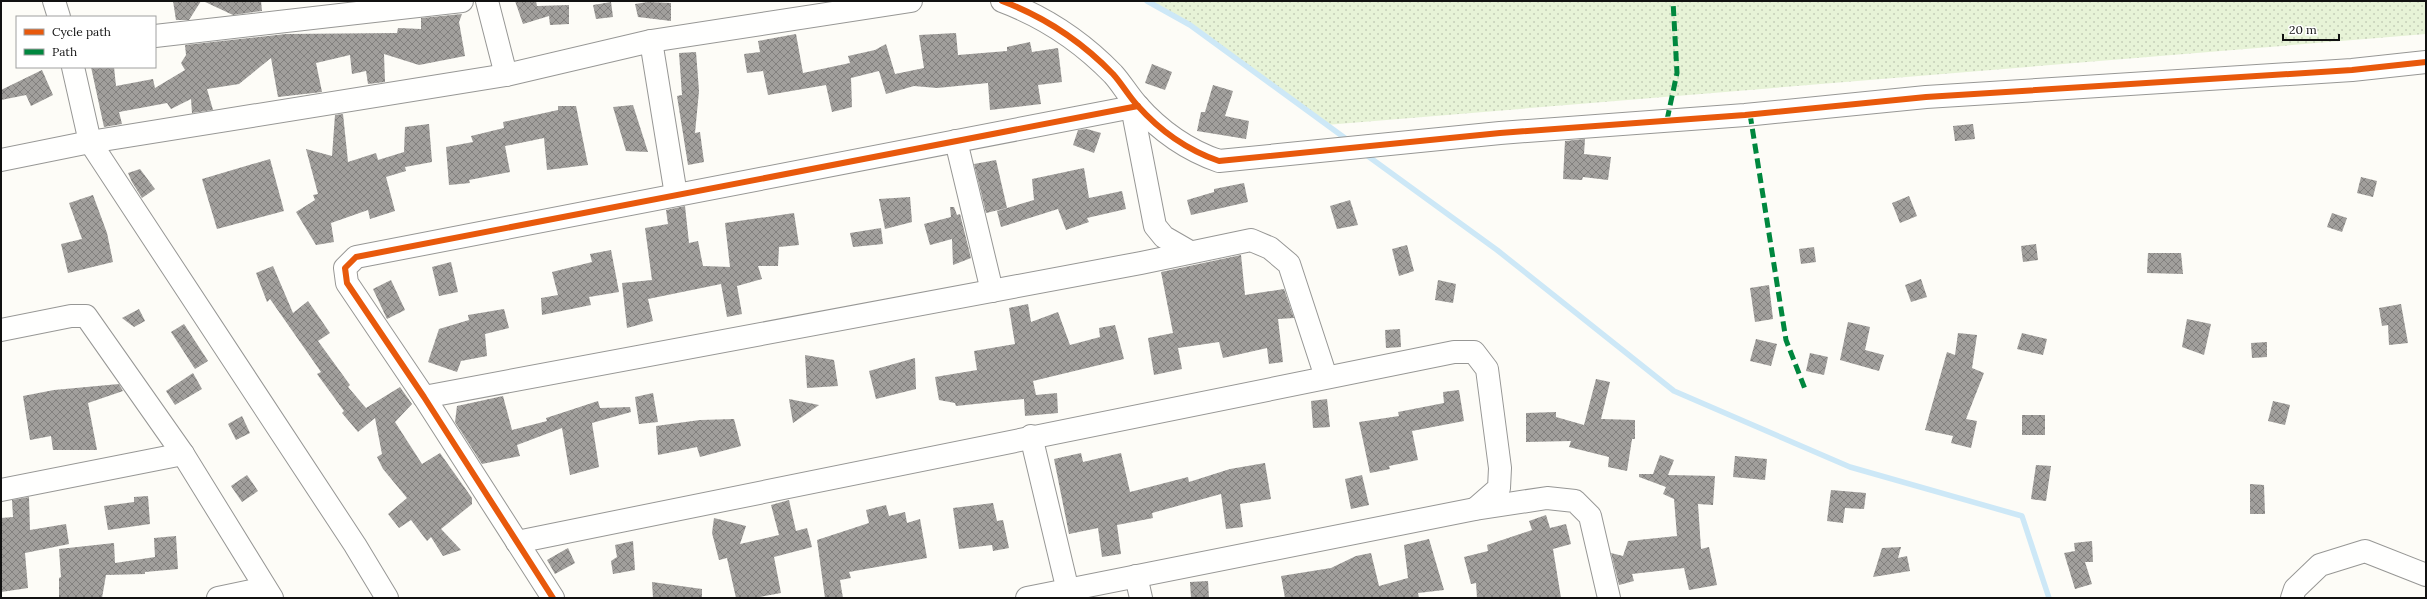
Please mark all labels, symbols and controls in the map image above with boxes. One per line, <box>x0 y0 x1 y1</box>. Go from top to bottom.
legend <box>16 16 156 68</box>
scale bar <box>2283 16 2339 42</box>
text: 20 m <box>2289 22 2317 37</box>
text: Cycle path <box>52 24 111 39</box>
text: Path <box>52 44 77 59</box>

